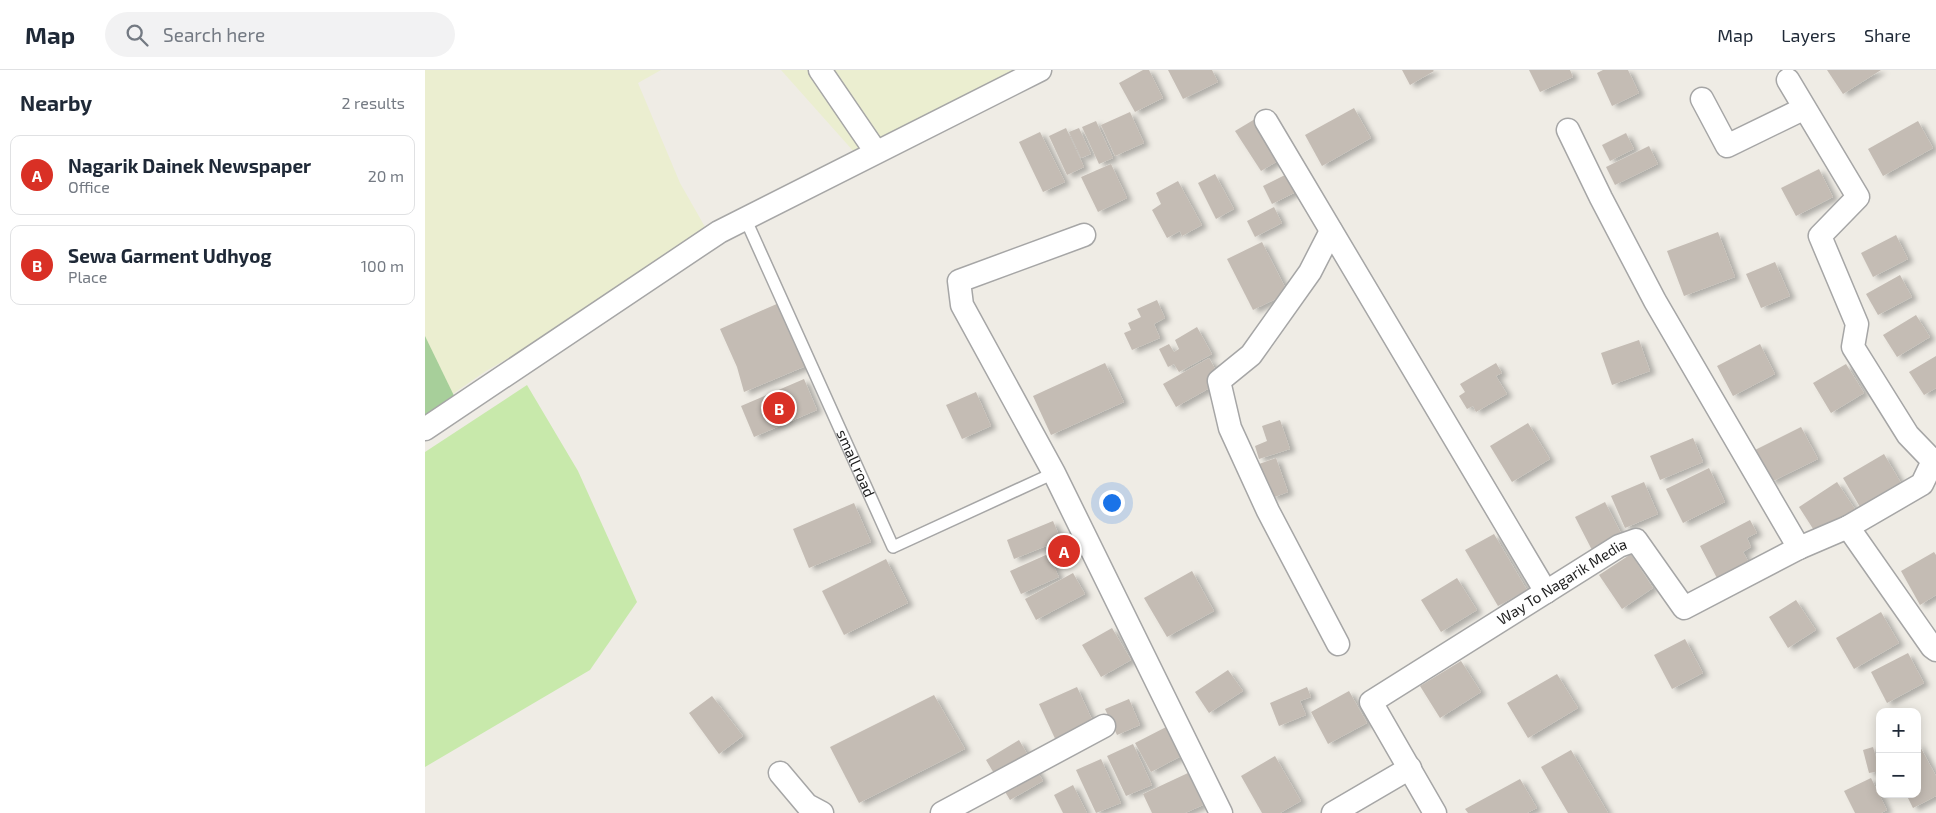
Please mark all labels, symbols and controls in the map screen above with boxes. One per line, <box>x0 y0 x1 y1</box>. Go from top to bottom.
search box <box>105 12 455 57</box>
text: Map <box>25 20 75 49</box>
icon: search <box>123 21 151 49</box>
text: Search here <box>163 23 265 46</box>
text: Map <box>1717 24 1753 46</box>
text: Layers <box>1781 24 1836 46</box>
text: Share <box>1864 24 1911 46</box>
text: Nearby <box>20 90 92 115</box>
text: 2 results <box>342 93 405 112</box>
text: Nagarik Dainek Newspaper <box>68 154 311 177</box>
text: A <box>32 166 42 185</box>
text: 20 m <box>368 166 404 185</box>
text: Office <box>68 177 110 196</box>
text: Sewa Garment Udhyog <box>68 244 271 267</box>
text: B <box>32 256 42 275</box>
text: 100 m <box>361 256 404 275</box>
text: Place <box>68 267 107 286</box>
pin: B <box>763 389 795 427</box>
street label: small road <box>833 426 879 500</box>
your location <box>1099 490 1125 516</box>
pin: A <box>1048 532 1080 570</box>
street label: Way To Nagarik Media <box>1494 534 1629 628</box>
map controls <box>1876 708 1921 798</box>
button: + <box>1876 708 1921 753</box>
button: − <box>1876 753 1921 798</box>

